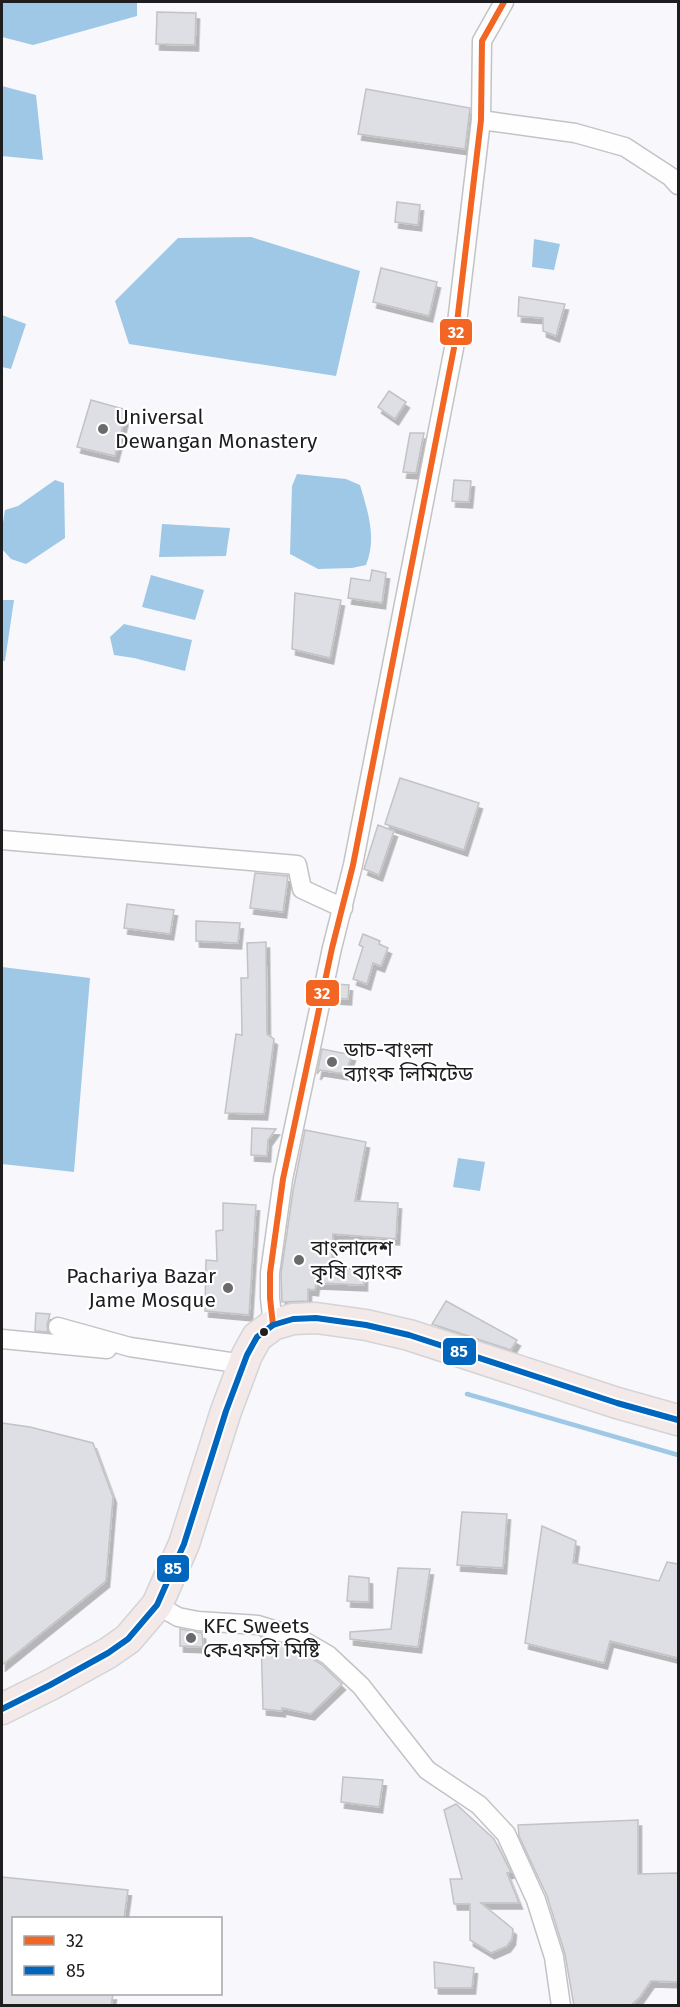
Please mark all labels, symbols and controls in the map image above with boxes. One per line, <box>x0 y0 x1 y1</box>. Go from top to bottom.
line badge: 32 <box>439 318 473 346</box>
text: 32 <box>447 323 464 342</box>
place label: Universal Dewangan Monastery <box>115 404 318 454</box>
marker: Universal Dewangan Monastery <box>96 422 110 436</box>
line badge: 32 <box>305 979 340 1007</box>
text: 32 <box>313 984 330 1003</box>
place label: ডাচ-বাংলা ব্যাংক লিমিটেড <box>343 1037 474 1087</box>
marker: ডাচ-বাংলা ব্যাংক লিমিটেড <box>325 1055 339 1069</box>
place label: বাংলাদেশ কৃষি ব্যাংক <box>310 1235 403 1285</box>
marker: বাংলাদেশ কৃষি ব্যাংক <box>292 1253 306 1267</box>
place label: Pachariya Bazar Jame Mosque <box>66 1263 216 1313</box>
marker: Pachariya Bazar Jame Mosque <box>221 1281 235 1295</box>
unlabelled marker <box>258 1326 270 1338</box>
line badge: 85 <box>442 1337 477 1366</box>
text: 85 <box>450 1342 468 1361</box>
line badge: 85 <box>156 1554 190 1583</box>
text: 85 <box>164 1559 182 1578</box>
place label: KFC Sweets কেএফসি মিষ্টি <box>203 1613 321 1663</box>
marker: KFC Sweets কেএফসি মিষ্টি <box>184 1631 198 1645</box>
legend <box>12 1917 222 1995</box>
text: 32 <box>66 1930 84 1952</box>
text: 85 <box>66 1960 85 1982</box>

